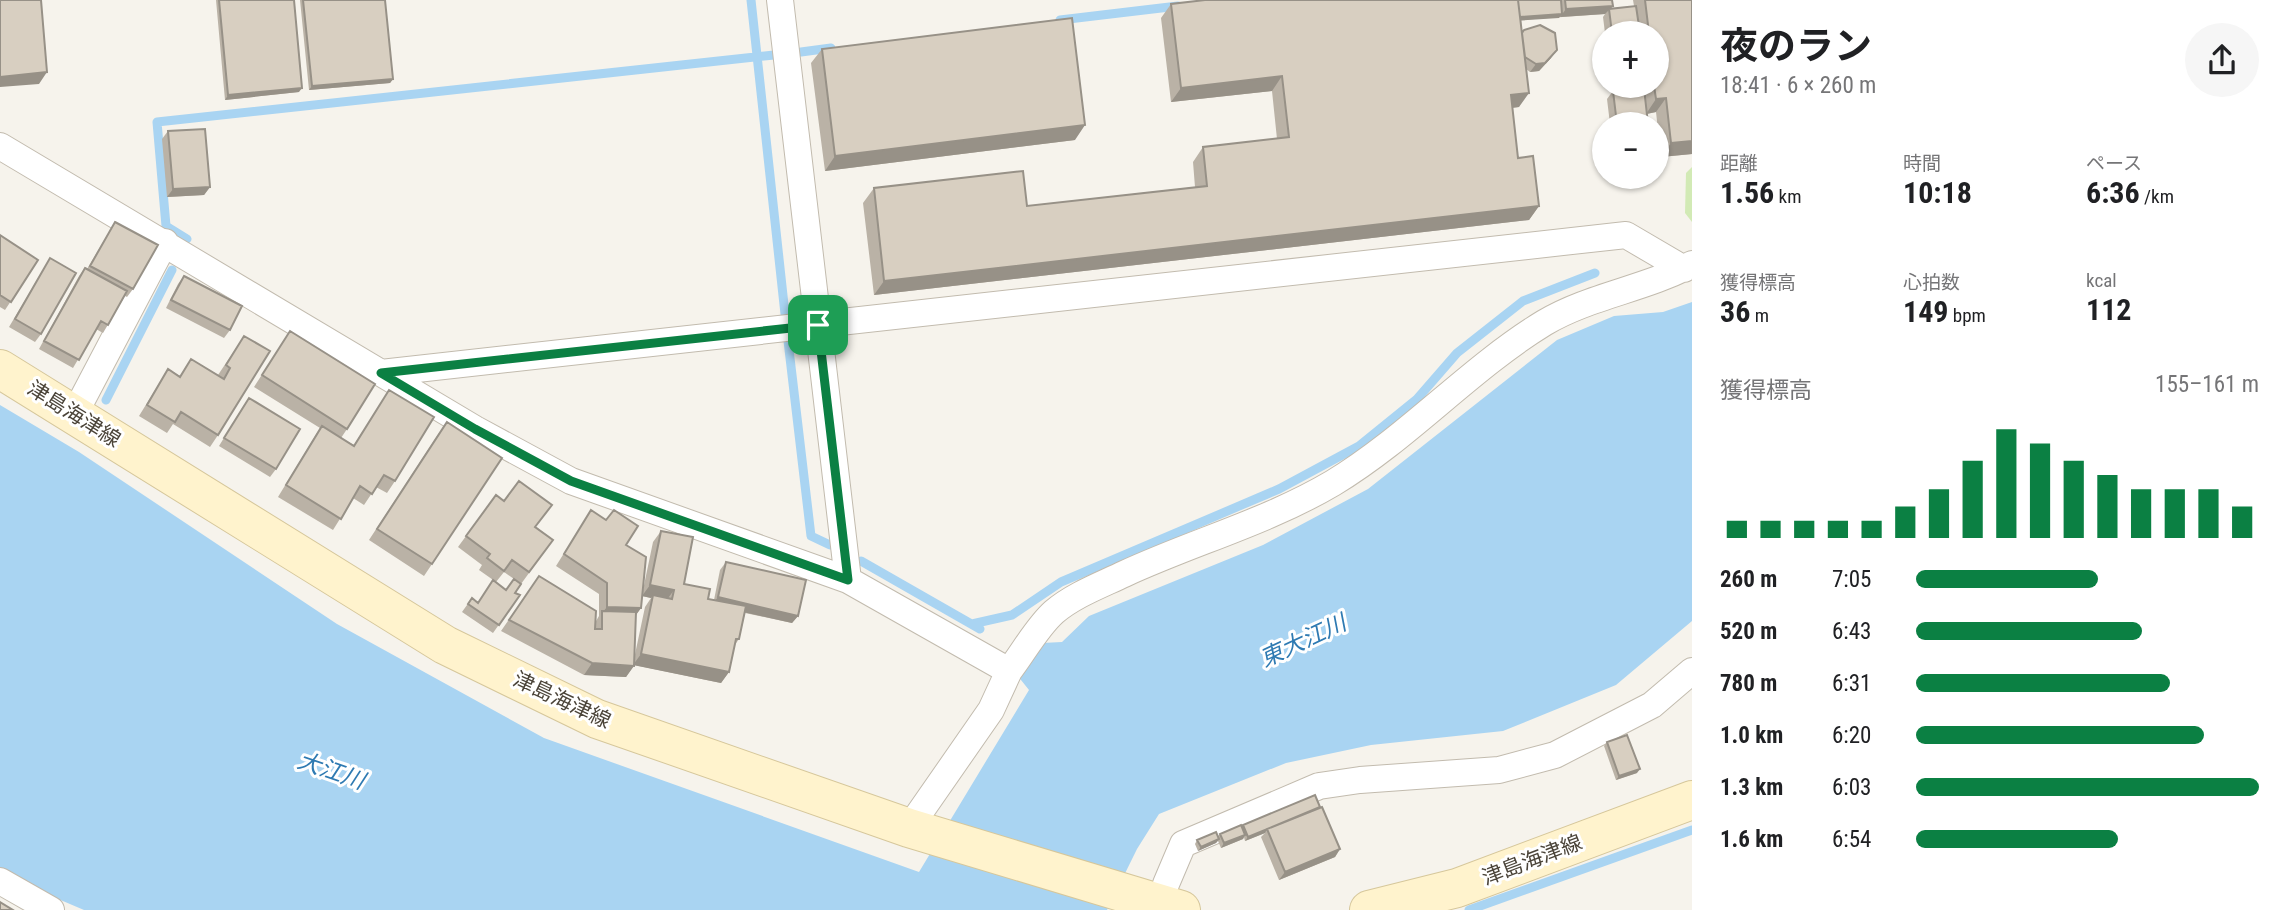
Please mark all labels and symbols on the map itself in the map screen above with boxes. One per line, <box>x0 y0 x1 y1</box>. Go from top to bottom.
pin <box>788 295 848 355</box>
street label: 津島海津線 <box>23 376 125 452</box>
water label: 東大江川 <box>1256 608 1353 673</box>
street label: 津島海津線 <box>509 667 615 733</box>
water label: 大江川 <box>294 747 371 796</box>
street label: 津島海津線 <box>1479 830 1585 890</box>

